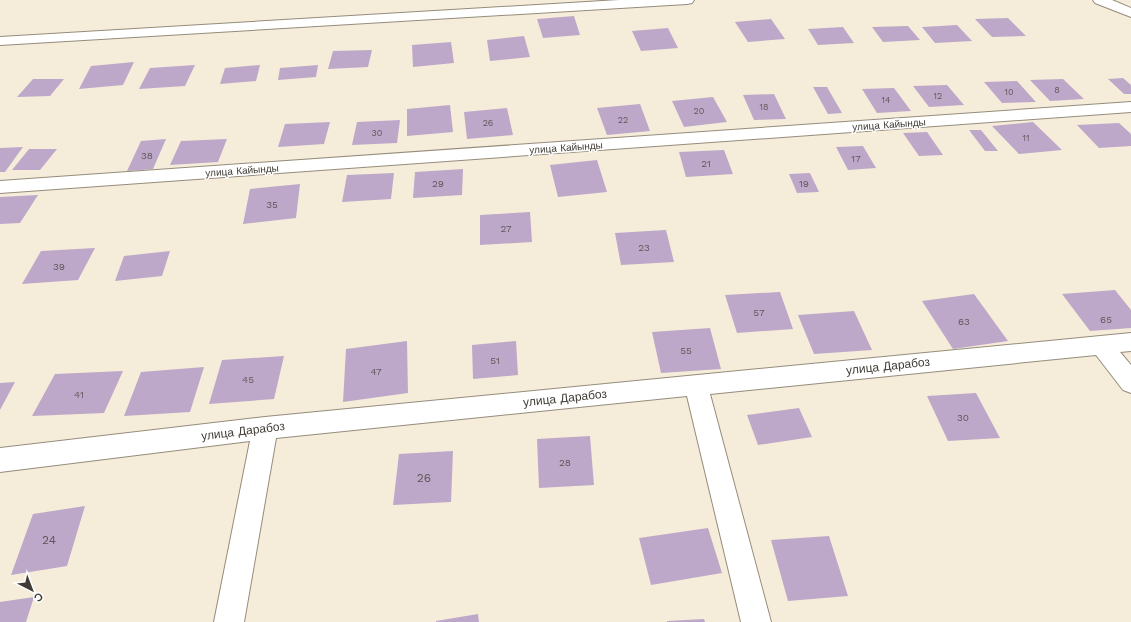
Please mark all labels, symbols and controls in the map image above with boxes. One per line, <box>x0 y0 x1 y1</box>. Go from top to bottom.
house number: 8 <box>1054 85 1060 95</box>
house number: 10 <box>1004 87 1014 97</box>
house number: 12 <box>934 91 942 101</box>
house number: 14 <box>881 95 891 105</box>
house number: 18 <box>759 102 769 112</box>
house number: 20 <box>694 106 705 116</box>
house number: 22 <box>618 115 628 125</box>
street label: улица Кайынды <box>852 116 926 133</box>
house number: 26 <box>483 118 493 128</box>
house number: 30 <box>372 128 383 138</box>
house number: 11 <box>1022 133 1030 143</box>
street label: улица Кайынды <box>529 139 603 156</box>
house number: 38 <box>141 150 153 161</box>
house number: 17 <box>851 153 861 164</box>
house number: 21 <box>701 158 711 169</box>
street label: улица Кайынды <box>205 162 279 179</box>
house number: 29 <box>432 178 444 189</box>
house number: 19 <box>799 178 809 189</box>
house number: 35 <box>266 199 278 210</box>
house number: 27 <box>500 223 512 234</box>
house number: 23 <box>638 242 650 253</box>
house number: 39 <box>53 261 65 272</box>
house number: 57 <box>753 307 765 318</box>
house number: 65 <box>1100 314 1112 325</box>
house number: 63 <box>958 316 970 327</box>
house number: 55 <box>680 345 692 356</box>
house number: 51 <box>490 355 500 366</box>
street label: улица Дарабоз <box>845 355 931 377</box>
house number: 47 <box>370 366 382 377</box>
house number: 45 <box>242 374 254 385</box>
street label: улица Дарабоз <box>522 387 608 409</box>
house number: 41 <box>74 389 84 400</box>
house number: 30 <box>957 412 969 423</box>
street label: улица Дарабоз <box>200 419 286 443</box>
house number: 28 <box>559 457 571 468</box>
house number: 26 <box>417 471 431 485</box>
house number: 24 <box>42 533 56 547</box>
north arrow <box>12 570 52 610</box>
text: С <box>31 590 46 605</box>

